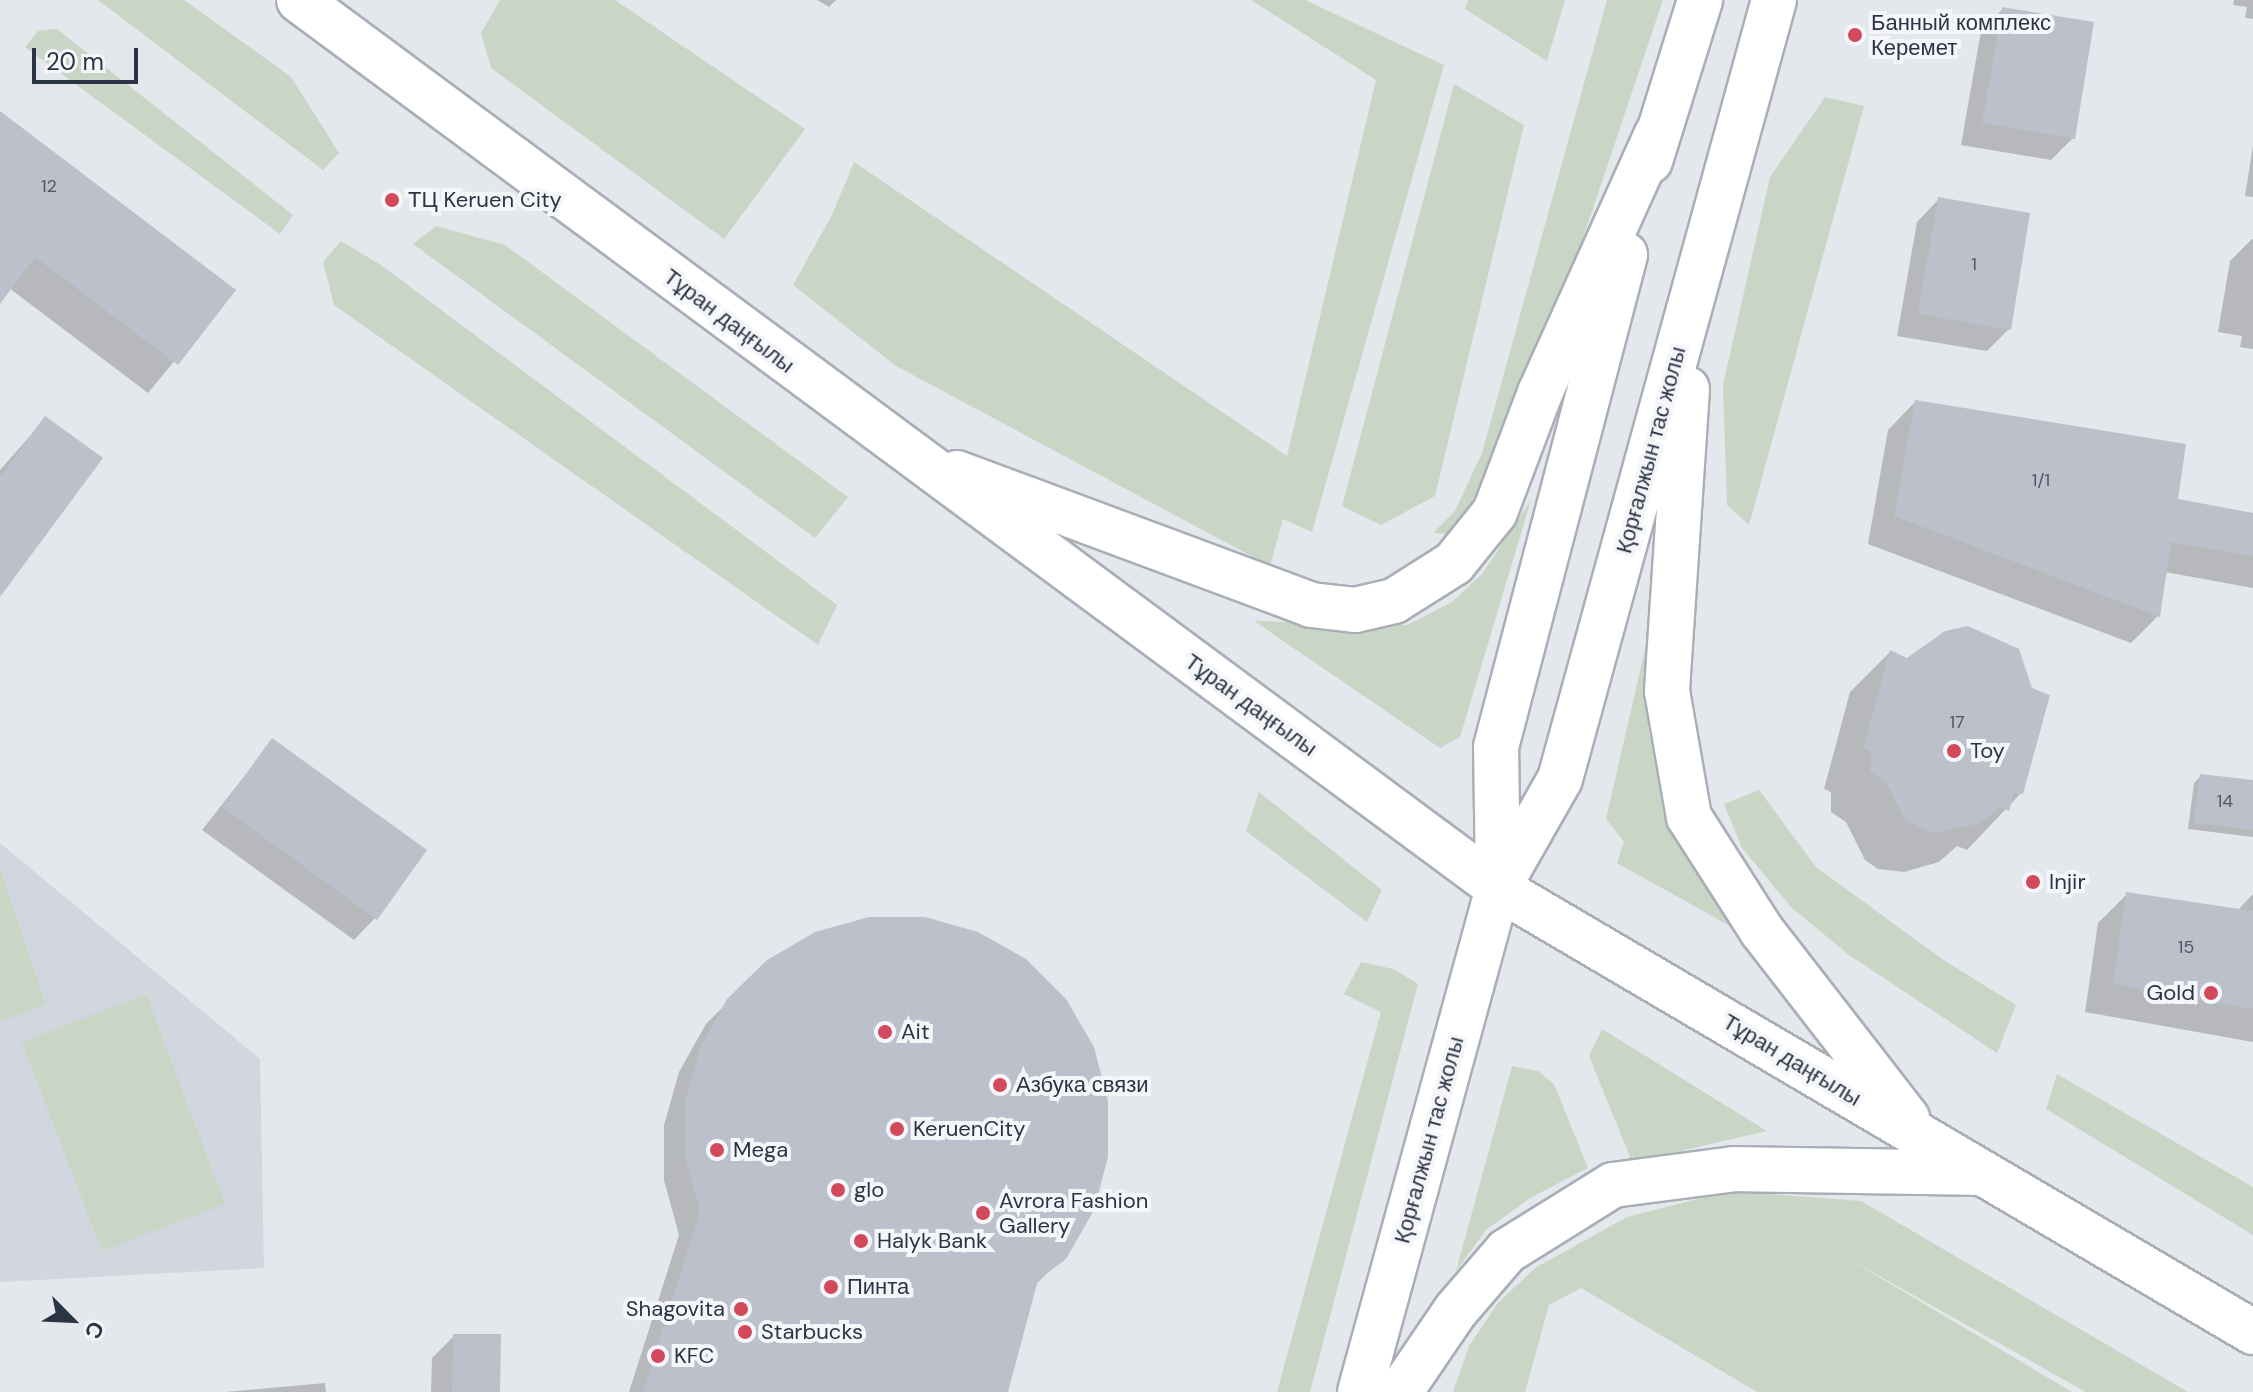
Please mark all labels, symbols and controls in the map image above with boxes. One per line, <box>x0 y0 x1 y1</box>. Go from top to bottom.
place label: Банный комплекс Керемет <box>1871 9 2051 60</box>
marker: Банный комплекс Керемет <box>1846 26 1864 44</box>
scale bar <box>36 32 142 82</box>
text: 20 m <box>46 46 104 77</box>
house number: 12 <box>41 175 57 197</box>
place label: ТЦ Keruen City <box>408 187 562 213</box>
marker: ТЦ Keruen City <box>383 191 401 209</box>
house number: 1 <box>1971 253 1977 275</box>
street label: Тұран даңғылы <box>659 263 799 379</box>
street label: Қорғалжын тас жолы <box>1611 344 1691 556</box>
house number: 1/1 <box>2032 469 2050 491</box>
street label: Тұран даңғылы <box>1180 648 1322 762</box>
house number: 17 <box>1949 711 1965 733</box>
place label: Toy <box>1970 738 2005 764</box>
marker: Toy <box>1945 742 1963 760</box>
house number: 14 <box>2217 790 2233 812</box>
place label: Injir <box>2049 869 2086 895</box>
marker: Injir <box>2024 873 2042 891</box>
house number: 15 <box>2178 936 2194 958</box>
place label: Gold <box>2147 980 2195 1006</box>
marker: Gold <box>2202 984 2220 1002</box>
street label: Тұран даңғылы <box>1718 1008 1866 1112</box>
place label: Ait <box>901 1019 930 1045</box>
marker: Ait <box>876 1023 894 1041</box>
street label: Қорғалжын тас жолы <box>1389 1034 1469 1246</box>
place label: Азбука связи <box>1016 1072 1149 1098</box>
marker: Азбука связи <box>991 1076 1009 1094</box>
place label: KeruenCity <box>913 1116 1025 1142</box>
marker: KeruenCity <box>888 1120 906 1138</box>
place label: Mega <box>733 1137 788 1163</box>
marker: Mega <box>708 1141 726 1159</box>
place label: glo <box>854 1177 884 1203</box>
marker: glo <box>829 1181 847 1199</box>
place label: Avrora Fashion Gallery <box>999 1187 1148 1238</box>
marker: Avrora Fashion Gallery <box>974 1204 992 1222</box>
place label: Halyk Bank <box>877 1228 987 1254</box>
marker: Halyk Bank <box>852 1232 870 1250</box>
place label: Пинта <box>847 1274 909 1300</box>
marker: Пинта <box>822 1278 840 1296</box>
north arrow <box>32 1280 112 1360</box>
place label: Shagovita <box>626 1296 725 1322</box>
marker: Shagovita <box>732 1300 750 1318</box>
text: С <box>78 1317 111 1343</box>
place label: Starbucks <box>761 1319 863 1345</box>
marker: Starbucks <box>736 1323 754 1341</box>
place label: KFC <box>674 1343 714 1369</box>
marker: KFC <box>649 1347 667 1365</box>

